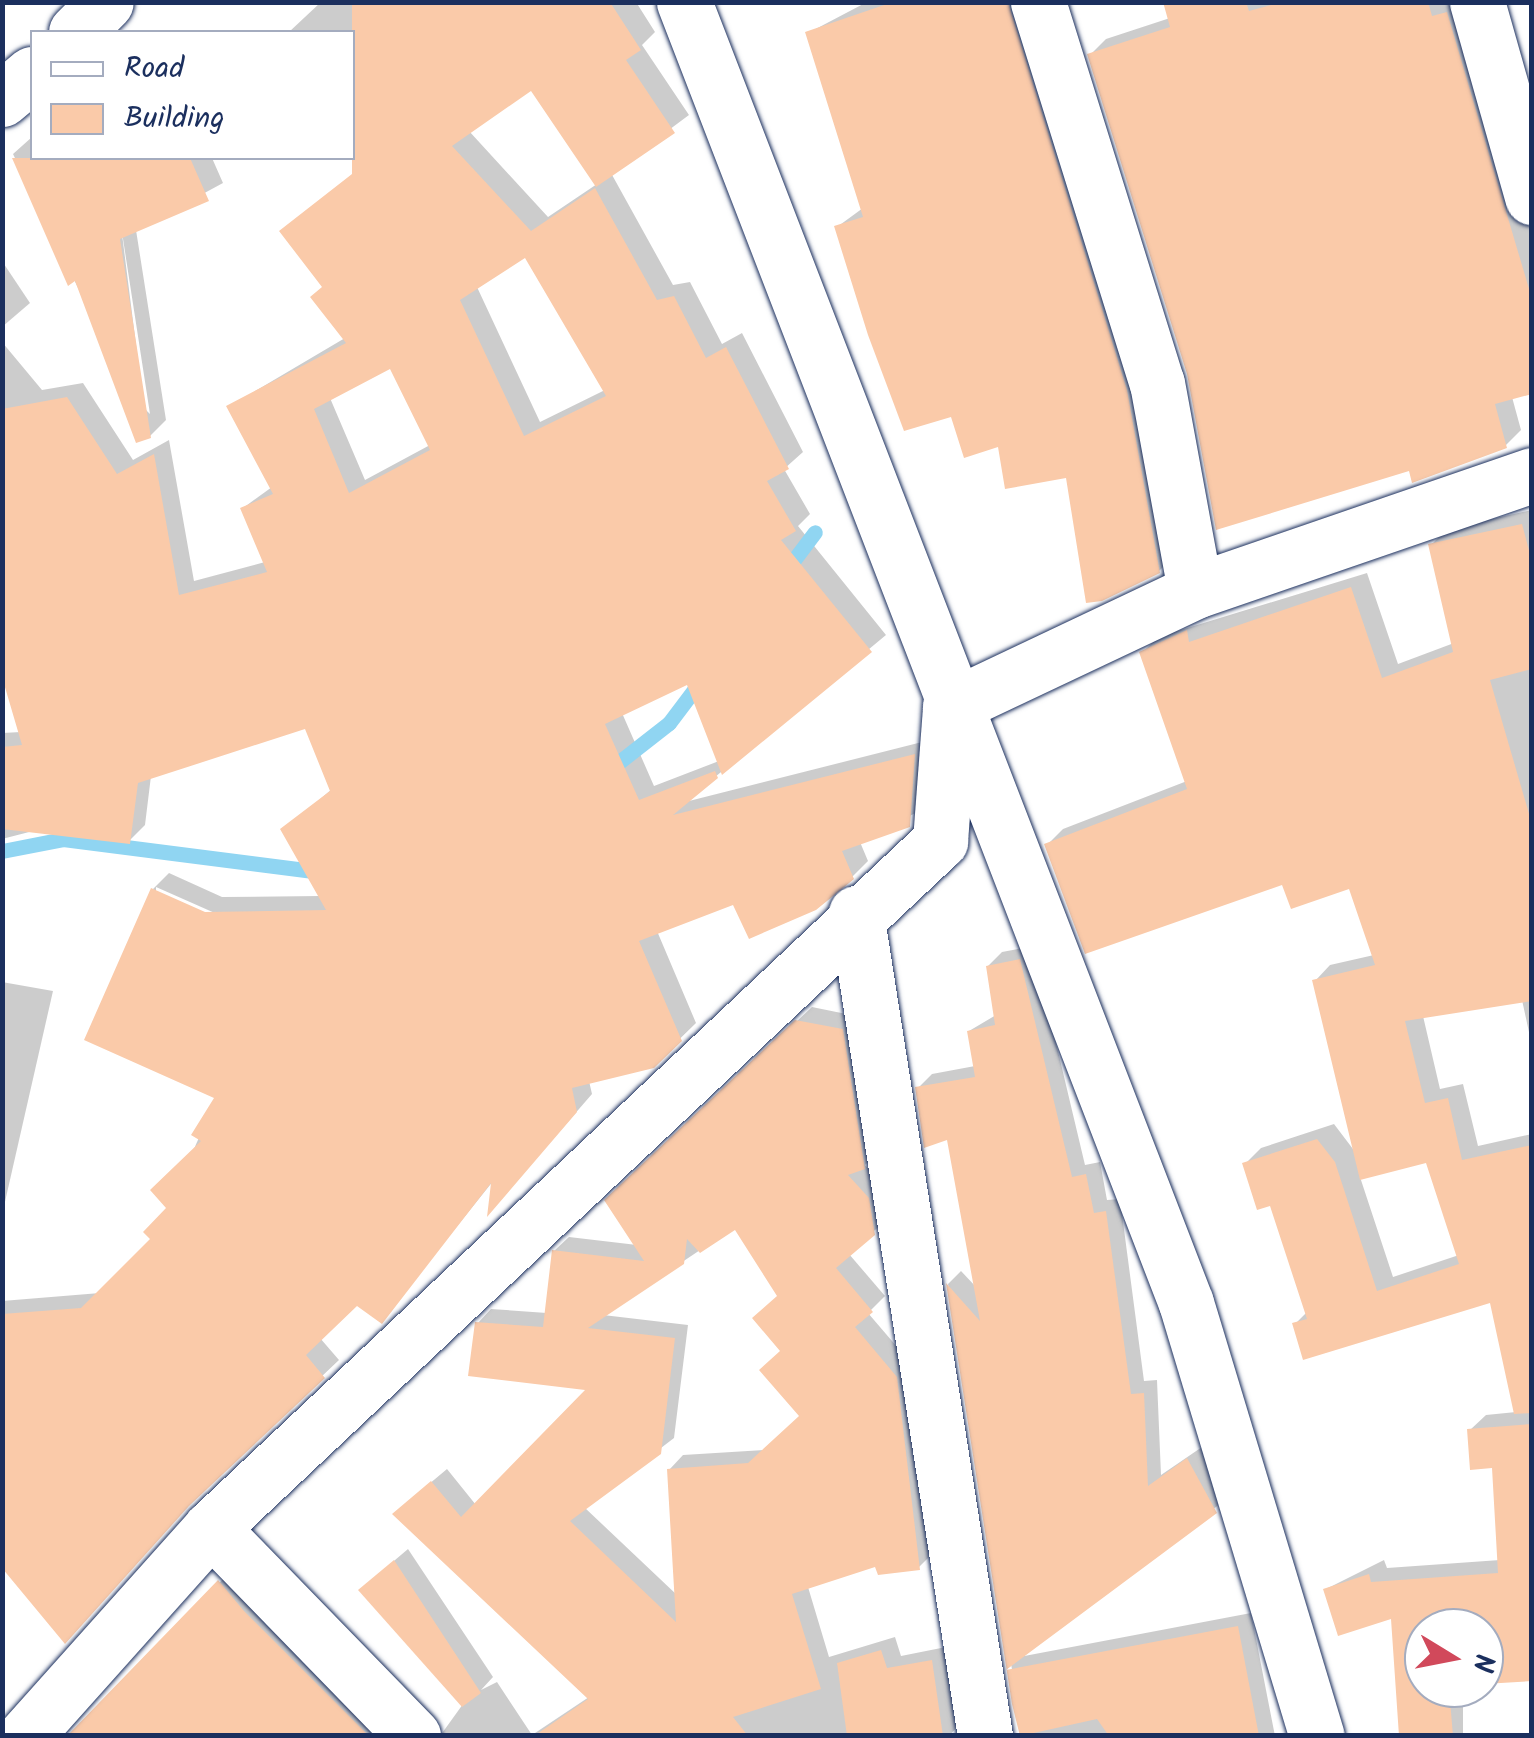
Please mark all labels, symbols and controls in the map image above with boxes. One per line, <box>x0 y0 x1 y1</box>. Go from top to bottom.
legend <box>30 30 355 160</box>
text: Road <box>124 45 184 93</box>
text: Building <box>124 95 224 143</box>
north arrow <box>1404 1608 1504 1708</box>
text: N <box>1458 1650 1506 1676</box>

